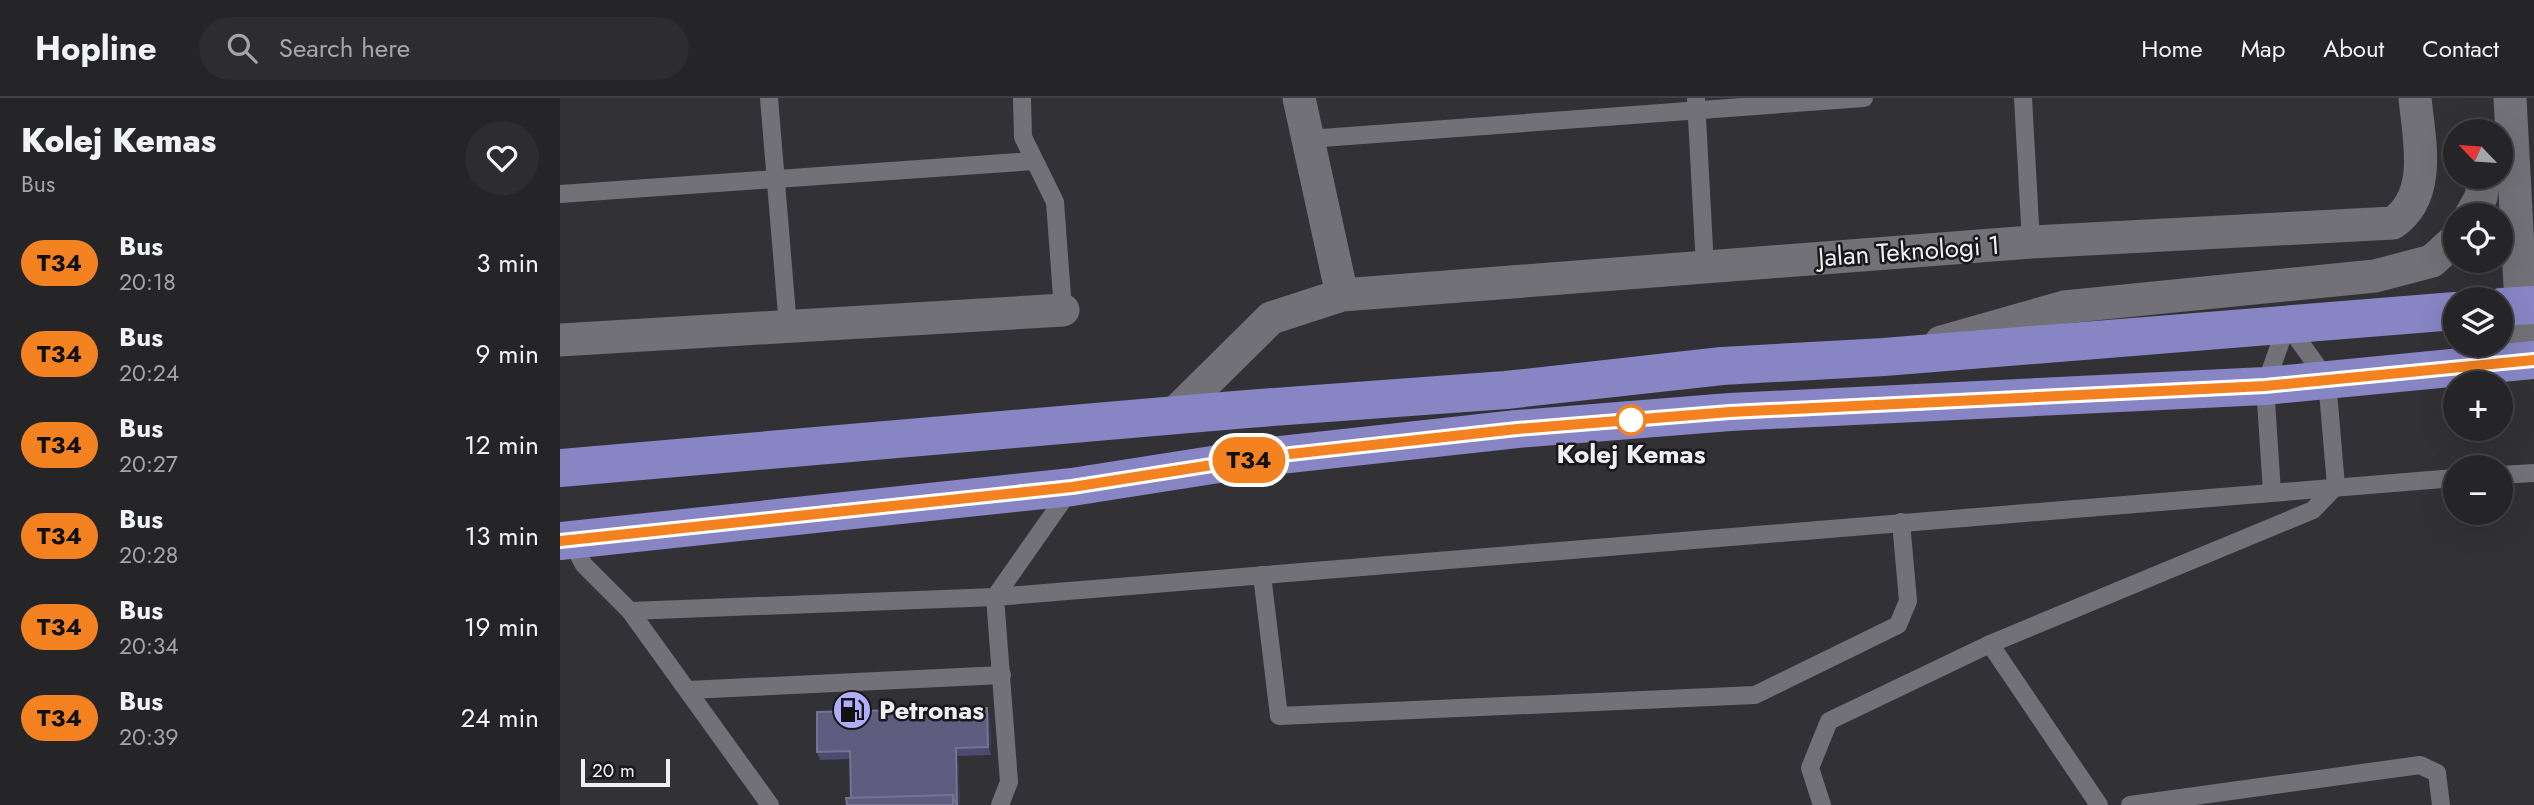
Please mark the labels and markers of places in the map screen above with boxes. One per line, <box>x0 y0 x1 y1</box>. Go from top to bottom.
marker: Kolej Kemas <box>1616 405 1646 435</box>
place label: Kolej Kemas <box>1556 435 1706 473</box>
fuel station icon: Petronas <box>831 689 873 731</box>
place label: Petronas <box>879 691 984 729</box>

